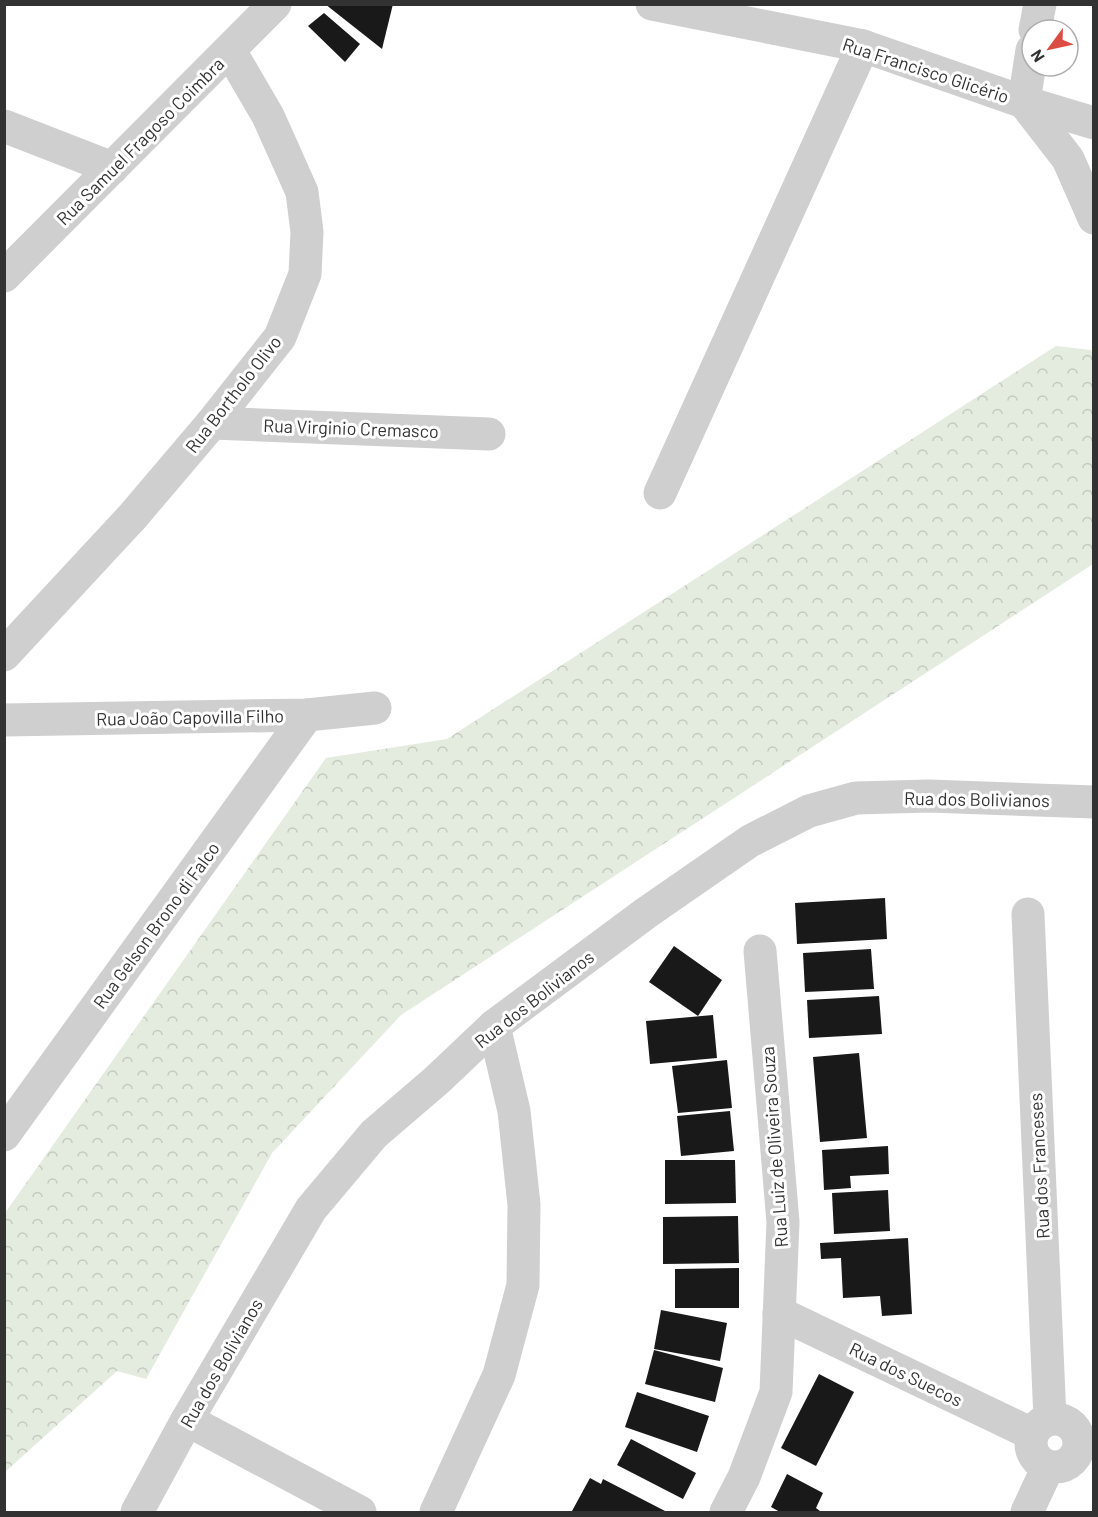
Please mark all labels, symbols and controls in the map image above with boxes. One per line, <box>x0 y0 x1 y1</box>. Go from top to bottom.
north arrow <box>1020 18 1080 78</box>
street label: Rua Francisco Glicério <box>840 33 1012 107</box>
text: N <box>1026 47 1048 66</box>
street label: Rua Samuel Fragoso Coimbra <box>52 53 228 229</box>
street label: Rua Bortholo Olivo <box>180 331 286 457</box>
street label: Rua Virginio Cremasco <box>263 414 439 442</box>
street label: Rua João Capovilla Filho <box>96 704 284 730</box>
street label: Rua dos Bolivianos <box>904 787 1050 811</box>
street label: Rua Gelson Brono di Falco <box>88 837 224 1013</box>
street label: Rua dos Bolivianos <box>470 946 598 1052</box>
street label: Rua Luiz de Oliveira Souza <box>756 1046 792 1248</box>
street label: Rua dos Franceses <box>1024 1092 1054 1240</box>
street label: Rua dos Bolivianos <box>175 1294 267 1432</box>
street label: Rua dos Suecos <box>846 1337 966 1411</box>

